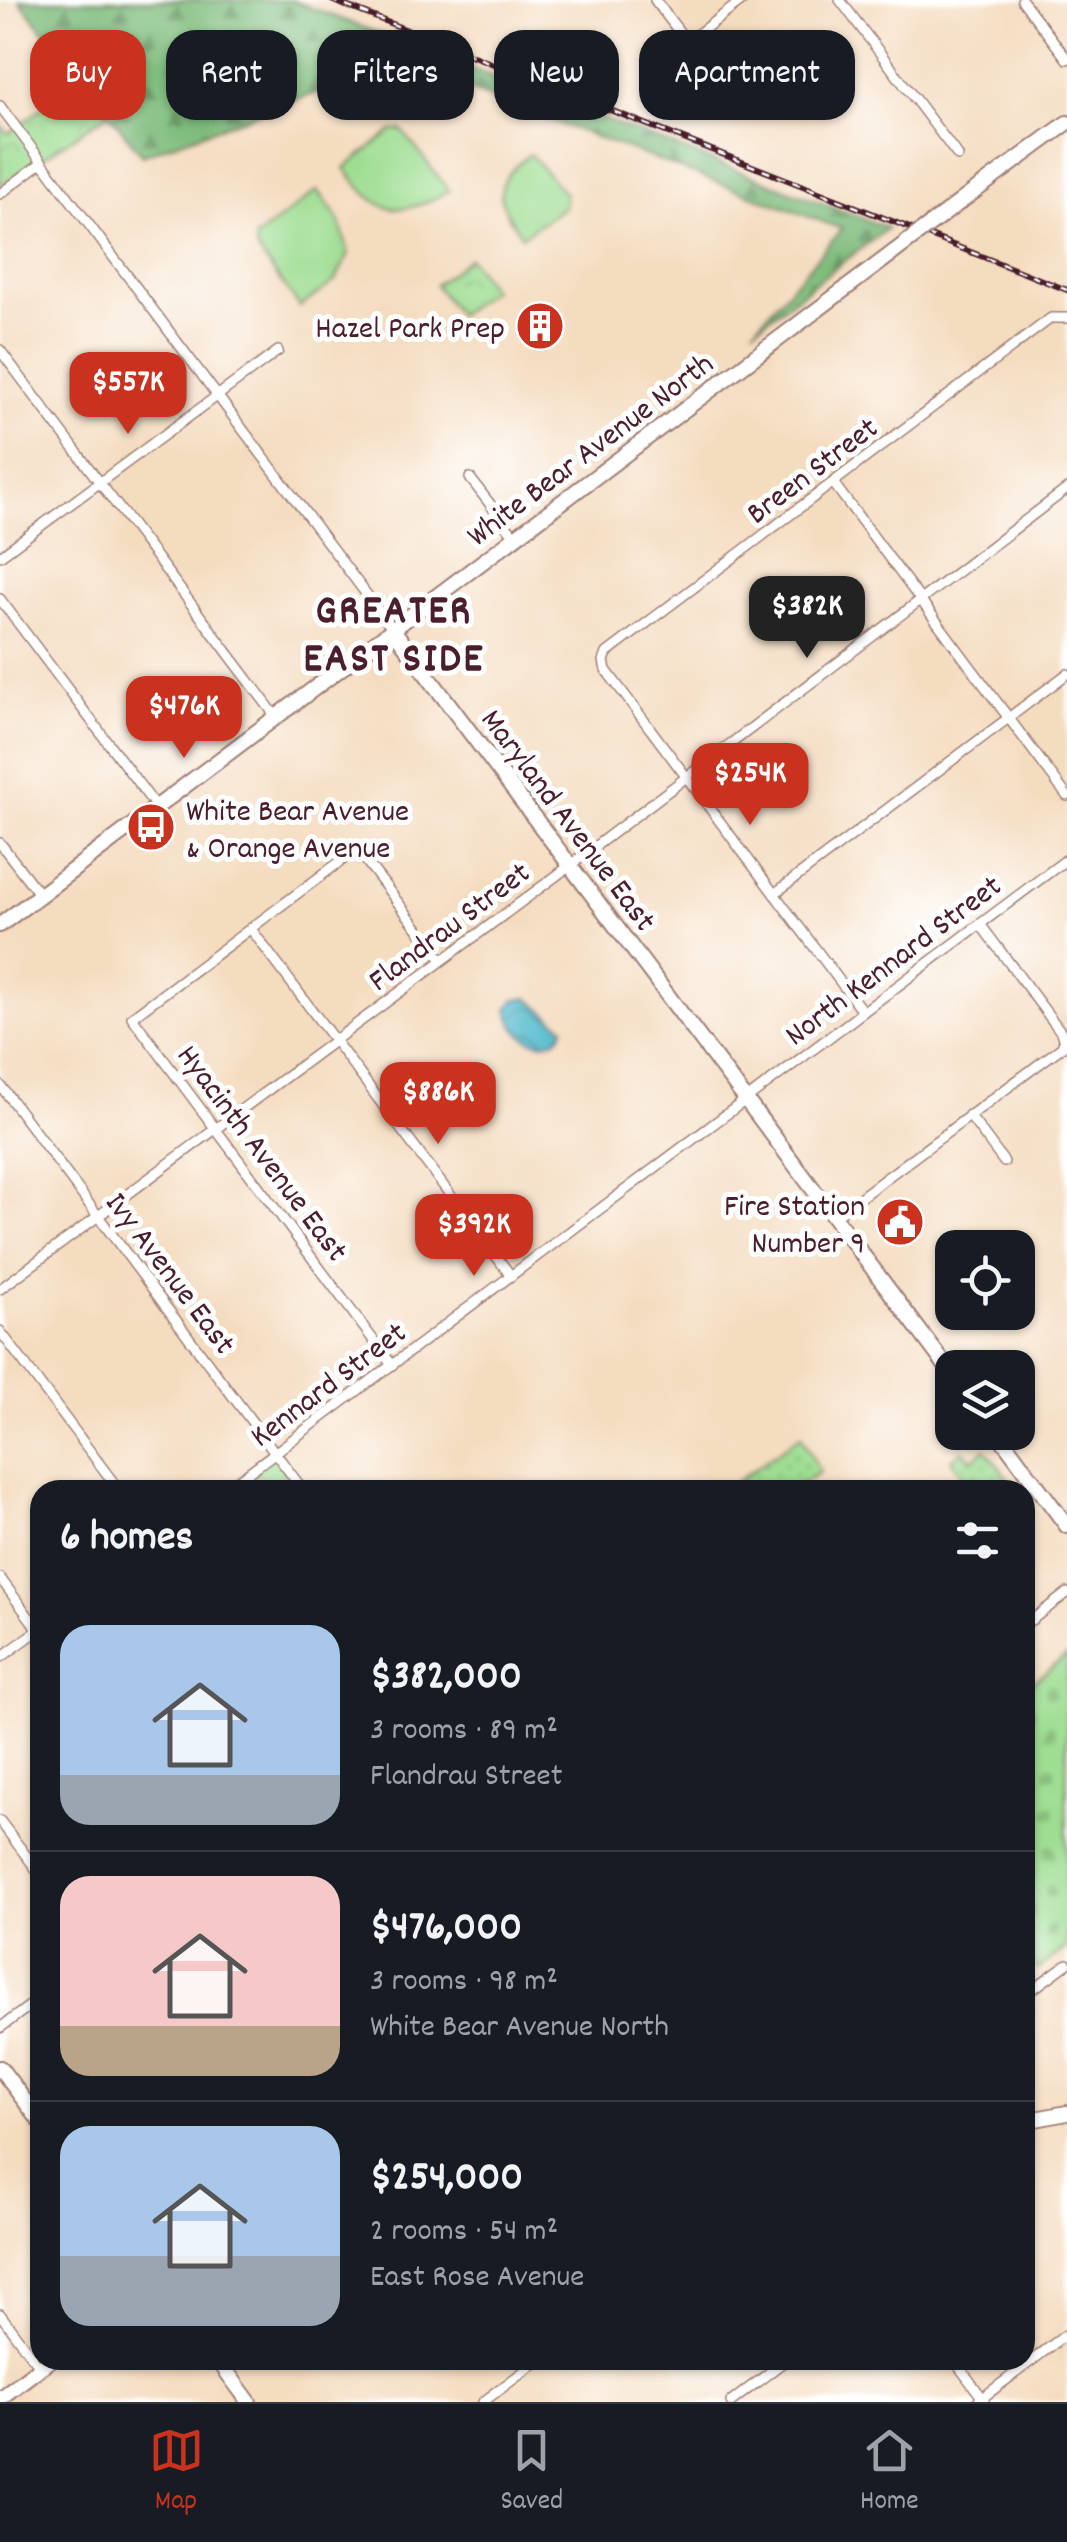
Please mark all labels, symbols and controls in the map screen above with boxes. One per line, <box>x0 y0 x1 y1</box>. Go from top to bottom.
chip: Buy <box>30 30 146 120</box>
chip: Rent <box>166 30 297 120</box>
chip: Filters <box>317 30 474 120</box>
chip: New <box>494 30 619 120</box>
chip: Apartment <box>639 30 855 120</box>
building icon: Hazel Park Prep <box>514 300 566 352</box>
place label: Hazel Park Prep <box>315 308 505 354</box>
street label: White Bear Avenue North <box>459 344 725 560</box>
pin: $557K <box>58 352 198 437</box>
text: $557K <box>92 361 164 407</box>
street label: Breen Street <box>738 408 890 538</box>
pin: $382K <box>737 576 877 661</box>
district label: GREATER EAST SIDE <box>303 584 485 692</box>
text: $382K <box>771 585 843 631</box>
pin: $476K <box>114 676 254 761</box>
text: $476K <box>148 685 220 731</box>
street label: Maryland Avenue East <box>467 701 665 943</box>
pin: $254K <box>680 743 820 828</box>
text: $254K <box>713 752 787 798</box>
place label: White Bear Avenue & Orange Avenue <box>186 791 409 874</box>
bus stop icon: White Bear Avenue & Orange Avenue <box>125 801 177 853</box>
street label: Flandrau Street <box>360 853 542 1005</box>
street label: North Kennard Street <box>777 866 1013 1060</box>
street label: Hyacinth Avenue East <box>163 1037 357 1273</box>
pin: $886K <box>368 1062 508 1147</box>
text: $886K <box>402 1071 474 1117</box>
street label: Ivy Avenue East <box>91 1184 245 1366</box>
place label: Fire Station Number 9 <box>724 1186 865 1269</box>
pin: $392K <box>404 1194 544 1279</box>
public building icon: Fire Station Number 9 <box>874 1196 926 1248</box>
text: $392K <box>437 1203 511 1249</box>
map controls <box>935 1230 1035 1450</box>
button: locate <box>935 1230 1035 1330</box>
street label: Kennard Street <box>242 1313 418 1461</box>
button: layers <box>935 1350 1035 1450</box>
text: 6 homes <box>60 1510 193 1570</box>
icon: filters <box>950 1513 1005 1568</box>
text: $382,000 <box>370 1649 522 1709</box>
icon: home <box>140 1665 260 1785</box>
text: 3 rooms · 89 m² <box>370 1709 558 1755</box>
text: Flandrau Street <box>370 1755 562 1801</box>
text: $476,000 <box>370 1900 522 1960</box>
icon: home <box>140 1916 260 2036</box>
text: 3 rooms · 98 m² <box>370 1960 558 2006</box>
text: White Bear Avenue North <box>370 2006 669 2052</box>
text: $254,000 <box>370 2150 523 2210</box>
icon: home <box>140 2166 260 2286</box>
text: 2 rooms · 54 m² <box>370 2210 558 2256</box>
text: East Rose Avenue <box>370 2256 584 2302</box>
tab: Map <box>149 2423 204 2523</box>
tab: Saved <box>501 2423 563 2523</box>
tab: Home <box>860 2423 918 2523</box>

